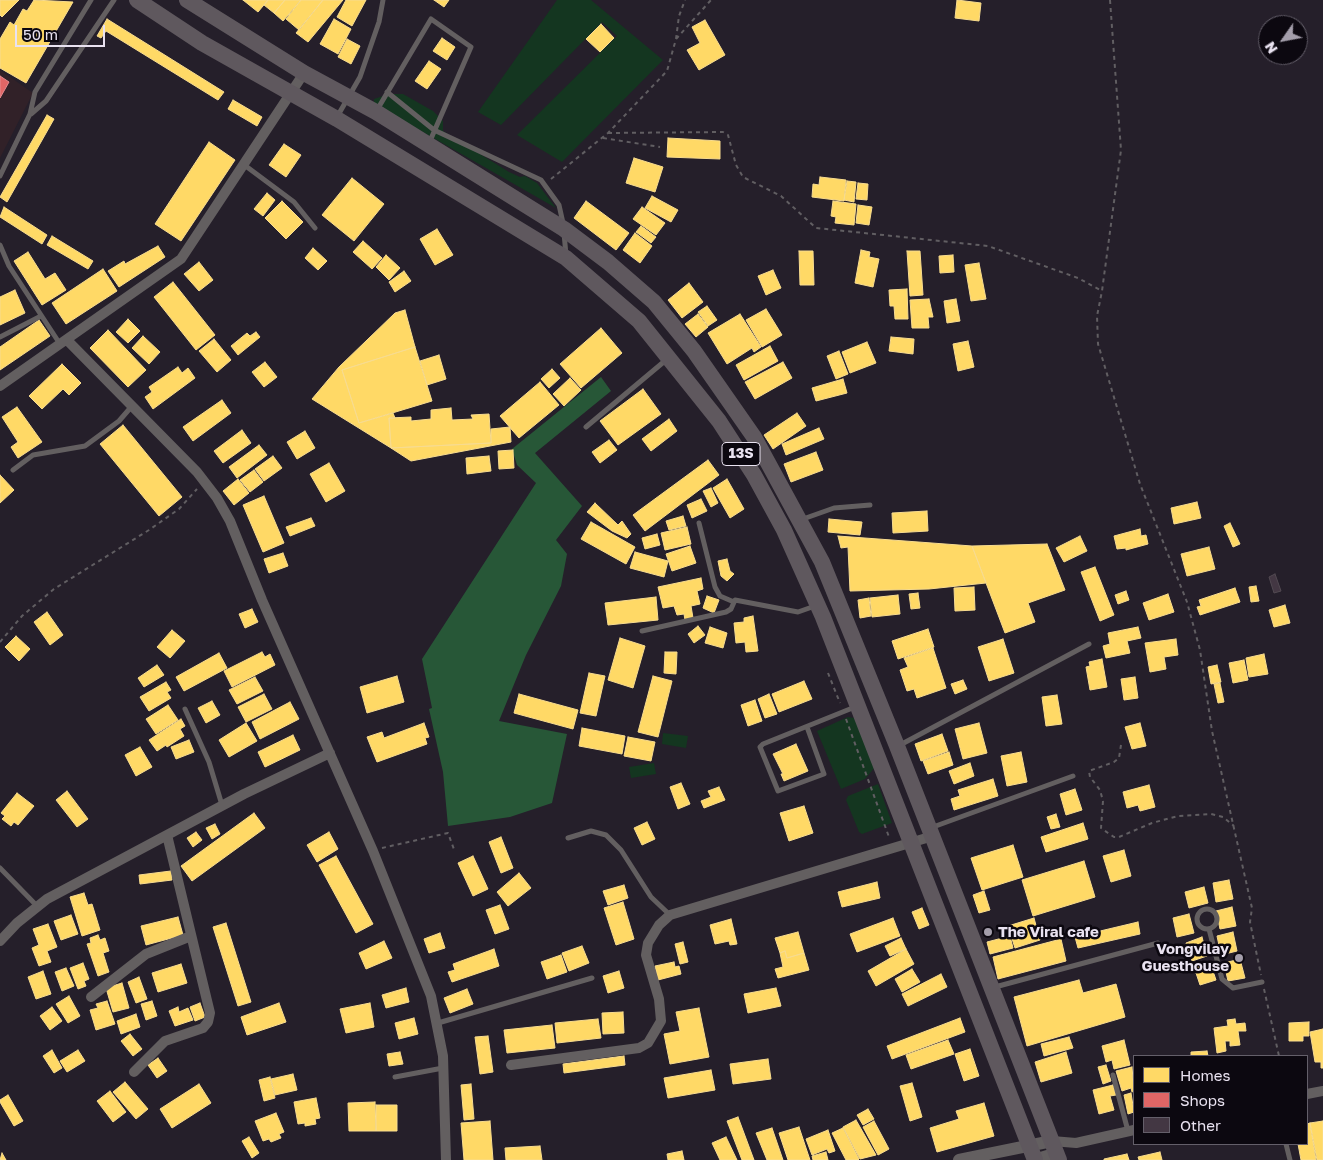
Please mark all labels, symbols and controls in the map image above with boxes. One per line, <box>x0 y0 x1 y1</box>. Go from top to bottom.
scale bar <box>18 15 108 47</box>
north arrow <box>1258 15 1308 65</box>
text: 50 m <box>23 25 58 43</box>
text: N <box>1261 39 1281 57</box>
road number: 13S <box>722 442 760 466</box>
place label: The Viral cafe <box>998 923 1099 941</box>
marker: The Viral cafe <box>982 926 994 938</box>
place label: Vongvilay Guesthouse <box>1142 940 1229 975</box>
marker: Vongvilay Guesthouse <box>1233 952 1245 964</box>
legend <box>1133 1055 1308 1145</box>
text: Homes <box>1180 1066 1230 1084</box>
text: Shops <box>1180 1091 1225 1109</box>
text: Other <box>1180 1116 1221 1134</box>

